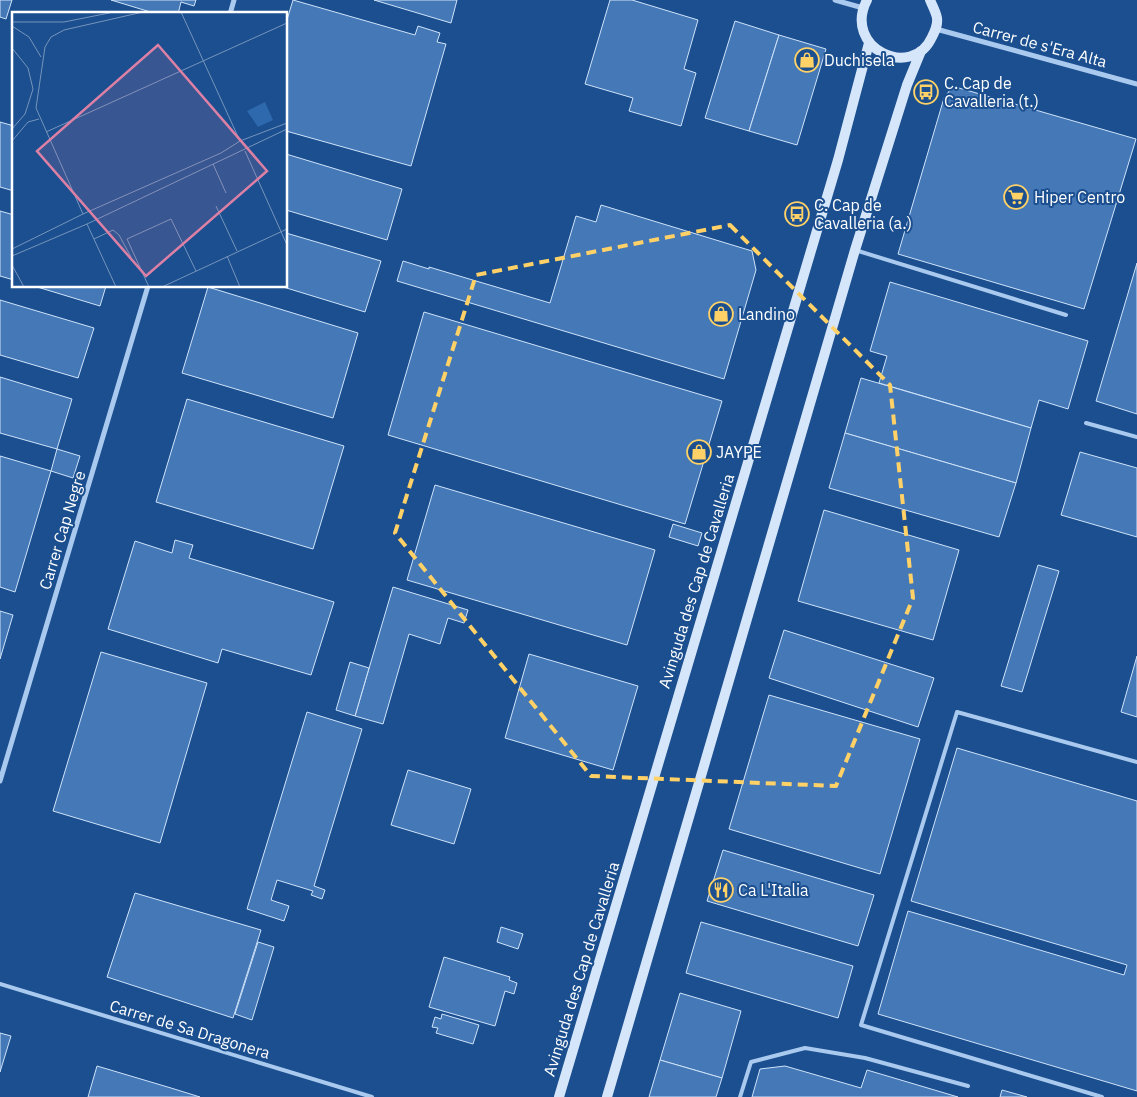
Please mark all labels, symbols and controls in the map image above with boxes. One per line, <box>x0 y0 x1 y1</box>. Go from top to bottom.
inset map <box>12 12 288 288</box>
street label: Carrer de s'Era Alta <box>971 16 1110 72</box>
shop icon: Duchisela <box>794 47 820 73</box>
place label: Duchisela <box>824 50 895 70</box>
place label: C. Cap de Cavalleria (t.) <box>944 73 1039 111</box>
bus stop icon: C. Cap de Cavalleria (t.) <box>913 79 939 105</box>
supermarket icon: Hiper Centro <box>1003 184 1029 210</box>
place label: Hiper Centro <box>1034 187 1125 207</box>
place label: C. Cap de Cavalleria (a.) <box>814 195 912 233</box>
bus stop icon: C. Cap de Cavalleria (a.) <box>784 201 810 227</box>
shop icon: Landino <box>708 301 734 327</box>
place label: Landino <box>738 304 795 324</box>
shop icon: JAYPE <box>686 439 712 465</box>
place label: JAYPE <box>716 442 762 462</box>
street label: Carrer Cap Negre <box>34 468 90 592</box>
street label: Avinguda des Cap de Cavalleria <box>654 471 738 691</box>
street label: Avinguda des Cap de Cavalleria <box>539 859 623 1079</box>
restaurant icon: Ca L'Italia <box>708 877 734 903</box>
place label: Ca L'Italia <box>738 880 809 900</box>
street label: Carrer de Sa Dragonera <box>107 995 273 1063</box>

